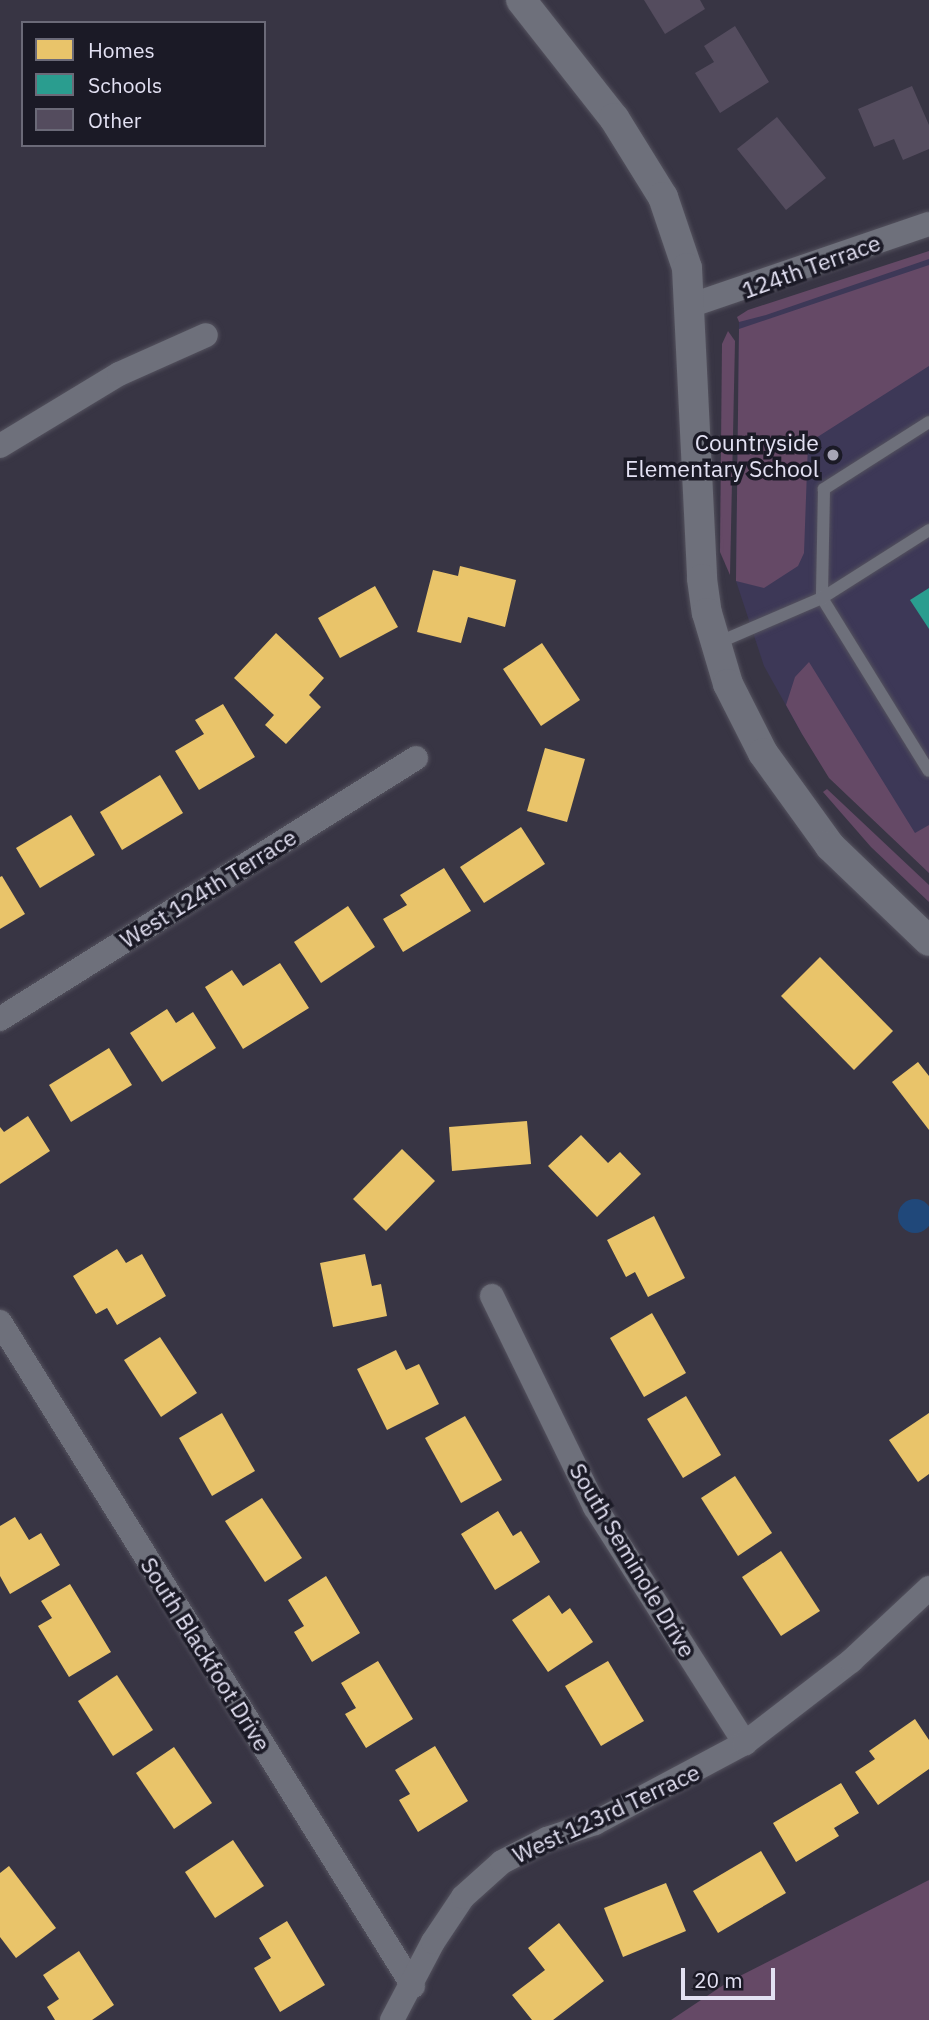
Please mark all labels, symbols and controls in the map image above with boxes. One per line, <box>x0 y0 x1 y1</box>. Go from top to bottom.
legend <box>21 21 266 147</box>
text: Homes <box>88 36 155 64</box>
text: Schools <box>88 71 162 99</box>
text: Other <box>88 106 141 134</box>
street label: 124th Terrace <box>738 228 884 304</box>
place label: Countryside Elementary School <box>625 428 819 482</box>
marker: Countryside Elementary School <box>825 447 841 463</box>
street label: West 124th Terrace <box>115 823 301 953</box>
street label: South Seminole Drive <box>564 1458 702 1662</box>
street label: South Blackfoot Drive <box>135 1552 277 1756</box>
street label: West 123rd Terrace <box>508 1758 704 1868</box>
scale bar <box>684 1954 778 1998</box>
text: 20 m <box>694 1966 743 1994</box>

